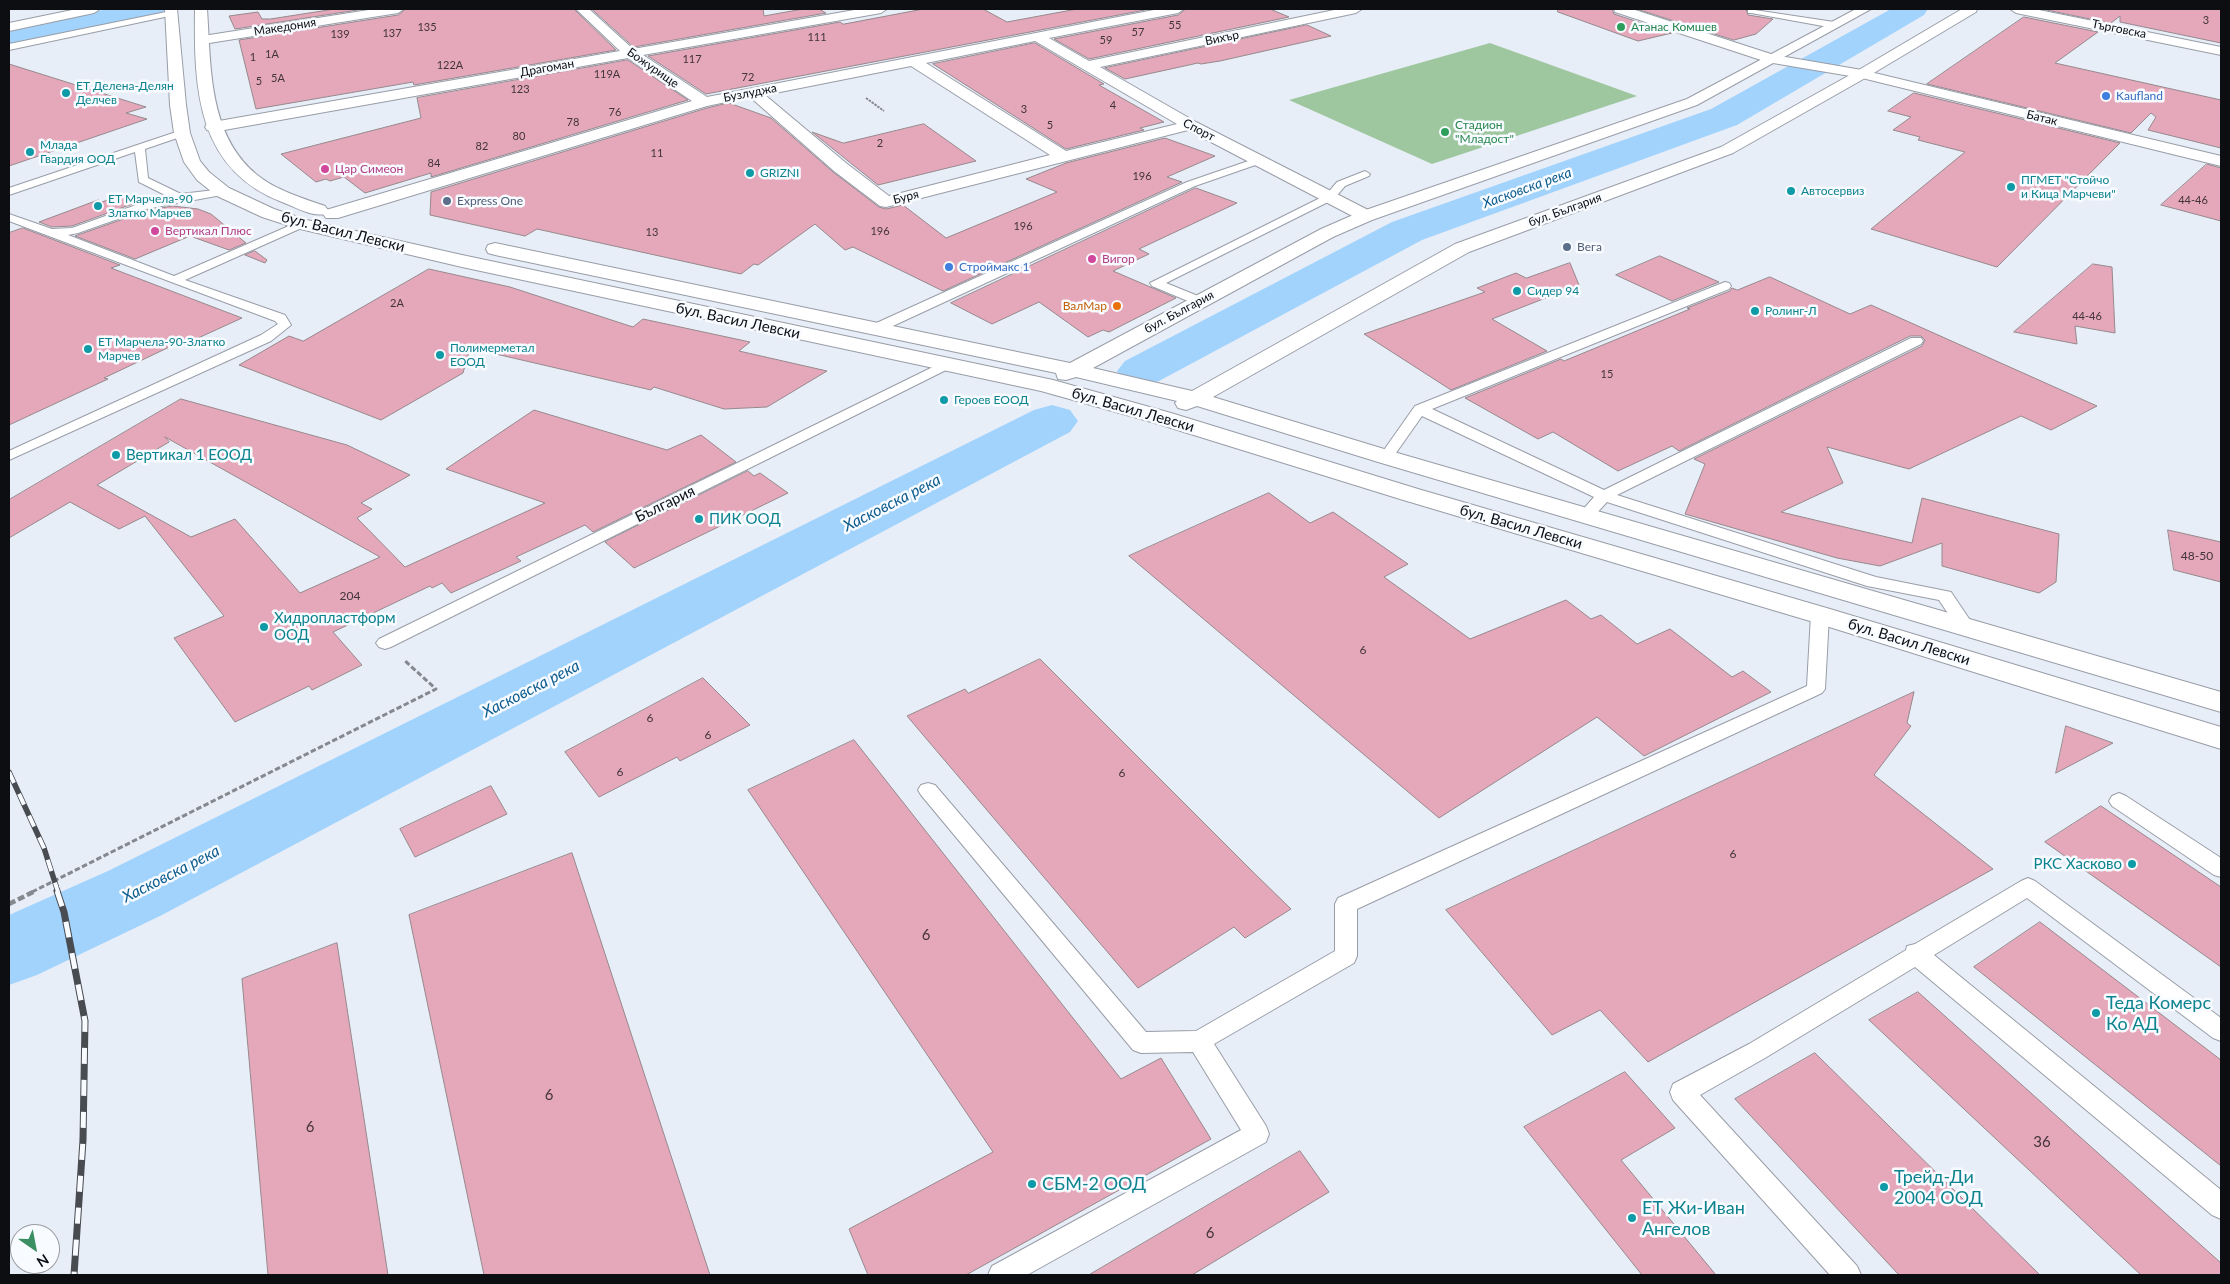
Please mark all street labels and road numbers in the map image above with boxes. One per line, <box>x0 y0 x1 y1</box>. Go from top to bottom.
street label: Македония <box>253 15 317 39</box>
street label: Търговска <box>2091 17 2147 41</box>
street label: Вихър <box>1204 27 1240 49</box>
street label: Божурище <box>624 45 682 91</box>
street label: Драгоман <box>519 56 575 80</box>
street label: Бузлуджа <box>722 81 778 105</box>
street label: Батак <box>2025 107 2059 129</box>
street label: Спорт <box>1181 116 1217 144</box>
street label: Буря <box>892 187 920 207</box>
street label: бул. България <box>1526 190 1604 230</box>
street label: бул. Васил Левски <box>279 208 407 256</box>
street label: бул. България <box>1142 288 1216 336</box>
street label: бул. Васил Левски <box>674 299 802 343</box>
street label: бул. Васил Левски <box>1070 384 1196 436</box>
street label: България <box>632 482 698 526</box>
street label: бул. Васил Левски <box>1458 501 1584 553</box>
street label: бул. Васил Левски <box>1846 615 1972 669</box>

